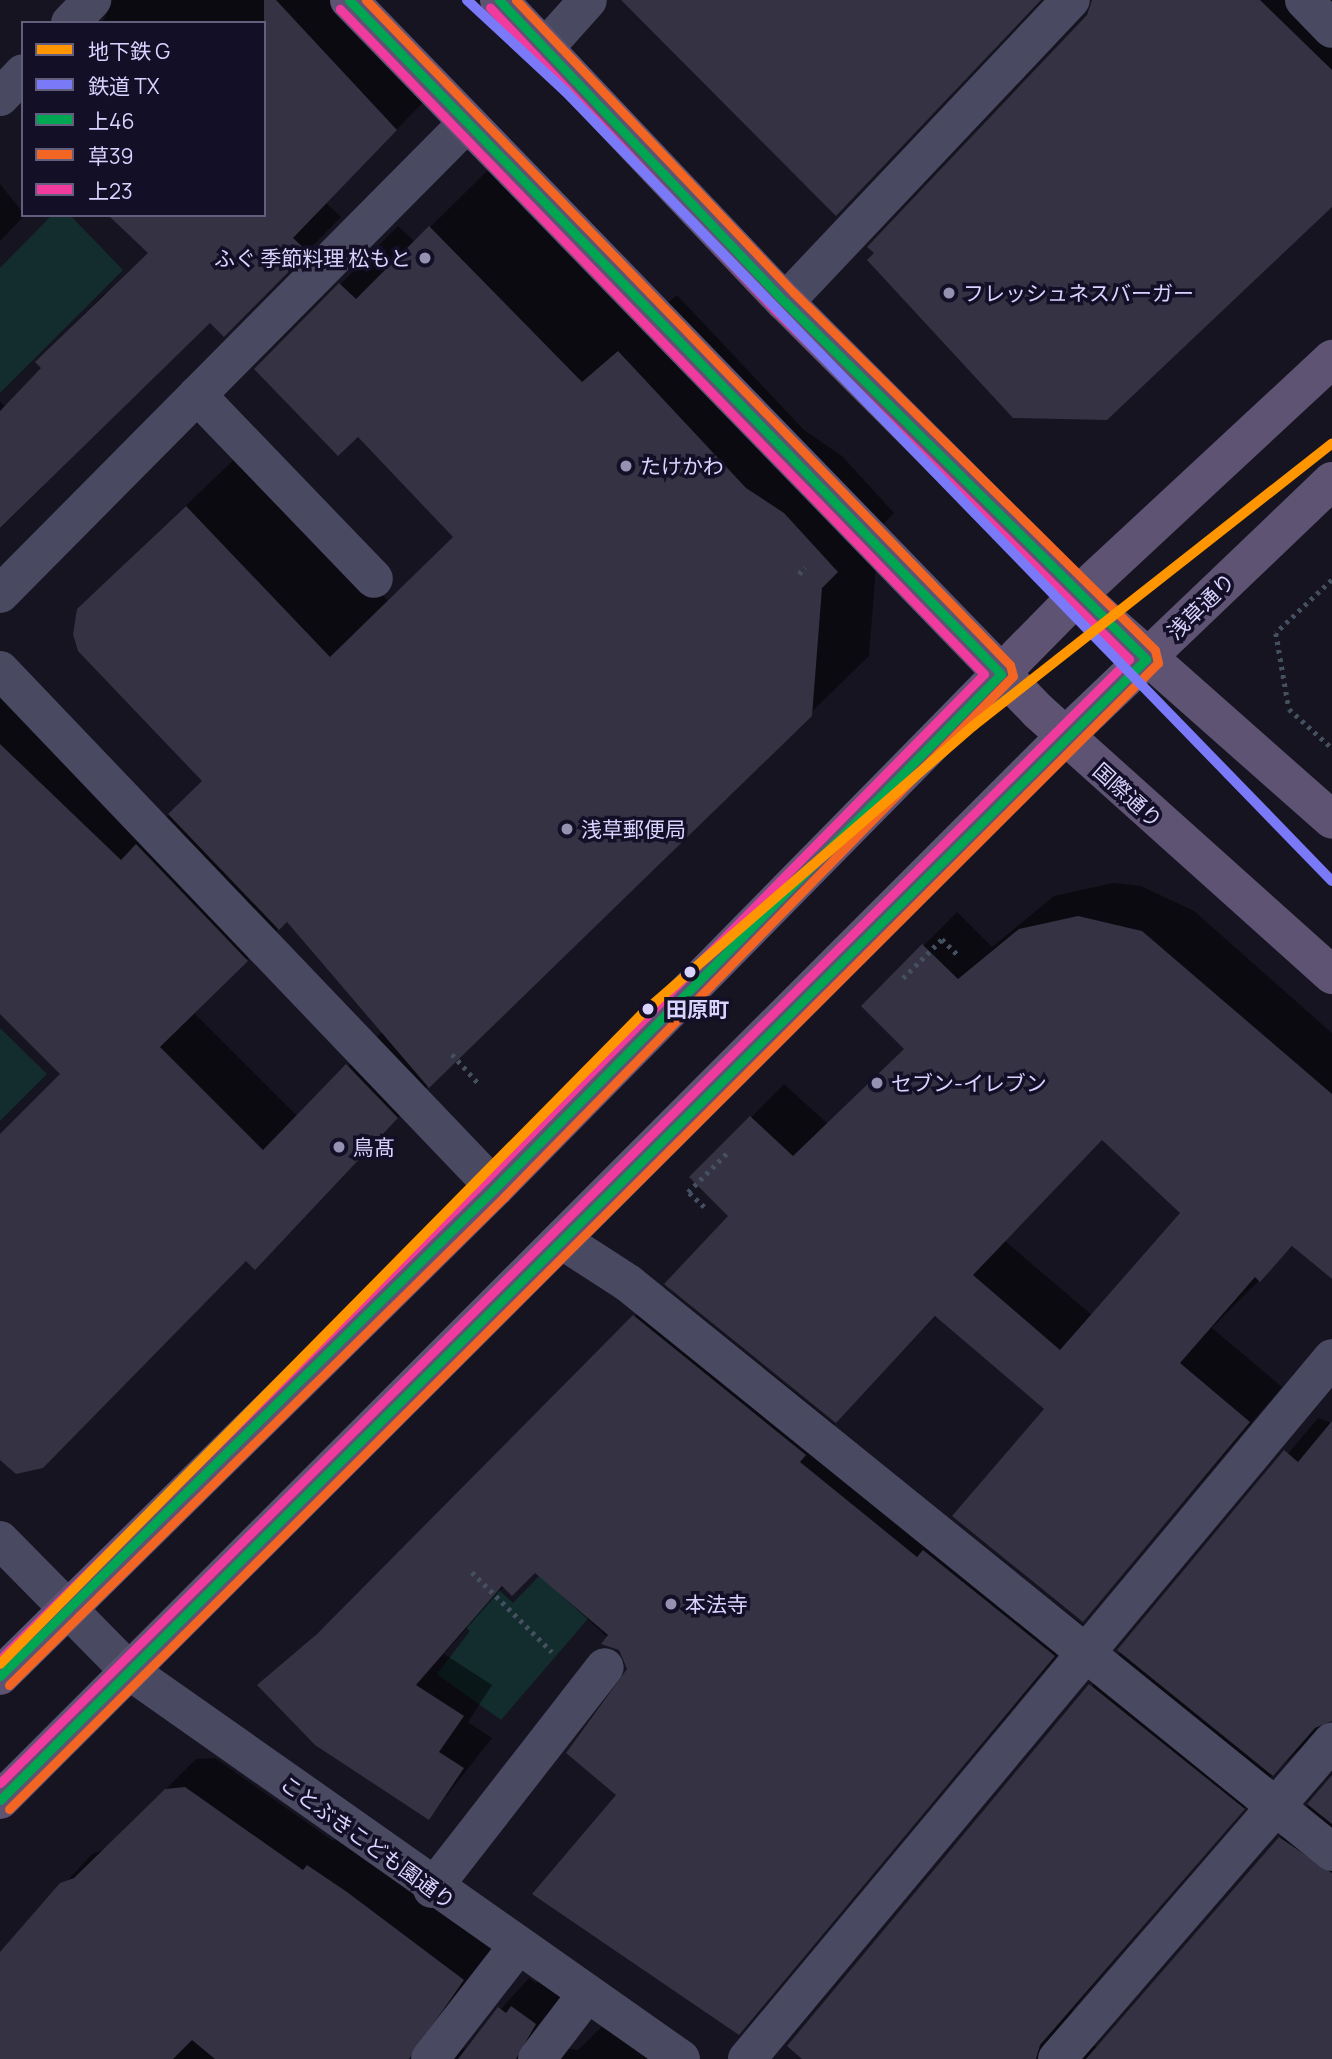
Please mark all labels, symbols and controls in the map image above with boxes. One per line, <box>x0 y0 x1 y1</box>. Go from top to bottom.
legend <box>21 21 266 217</box>
text: 地下鉄 G <box>88 37 170 65</box>
text: 鉄道 TX <box>88 72 159 100</box>
text: 上46 <box>88 107 134 135</box>
text: 草39 <box>88 142 134 170</box>
text: 上23 <box>88 177 133 205</box>
place label: ふぐ 季節料理 松もと <box>214 245 411 271</box>
marker: ふぐ 季節料理 松もと <box>417 250 433 266</box>
place label: フレッシュネスバーガー <box>963 280 1194 306</box>
marker: フレッシュネスバーガー <box>941 285 957 301</box>
place label: たけかわ <box>640 453 724 479</box>
marker: たけかわ <box>618 458 634 474</box>
street label: 浅草通り <box>1162 568 1240 644</box>
street label: 国際通り <box>1088 758 1168 832</box>
place label: 浅草郵便局 <box>581 816 686 842</box>
marker: 浅草郵便局 <box>559 821 575 837</box>
unlabelled marker <box>683 965 697 979</box>
place label: 田原町 <box>666 996 729 1022</box>
marker: 田原町 <box>637 998 659 1020</box>
place label: セブン-イレブン <box>891 1070 1047 1096</box>
marker: セブン-イレブン <box>869 1075 885 1091</box>
place label: 鳥髙 <box>353 1134 395 1160</box>
marker: 鳥髙 <box>331 1139 347 1155</box>
place label: 本法寺 <box>685 1591 748 1617</box>
marker: 本法寺 <box>663 1596 679 1612</box>
street label: ことぶきこども園通り <box>276 1770 460 1914</box>

